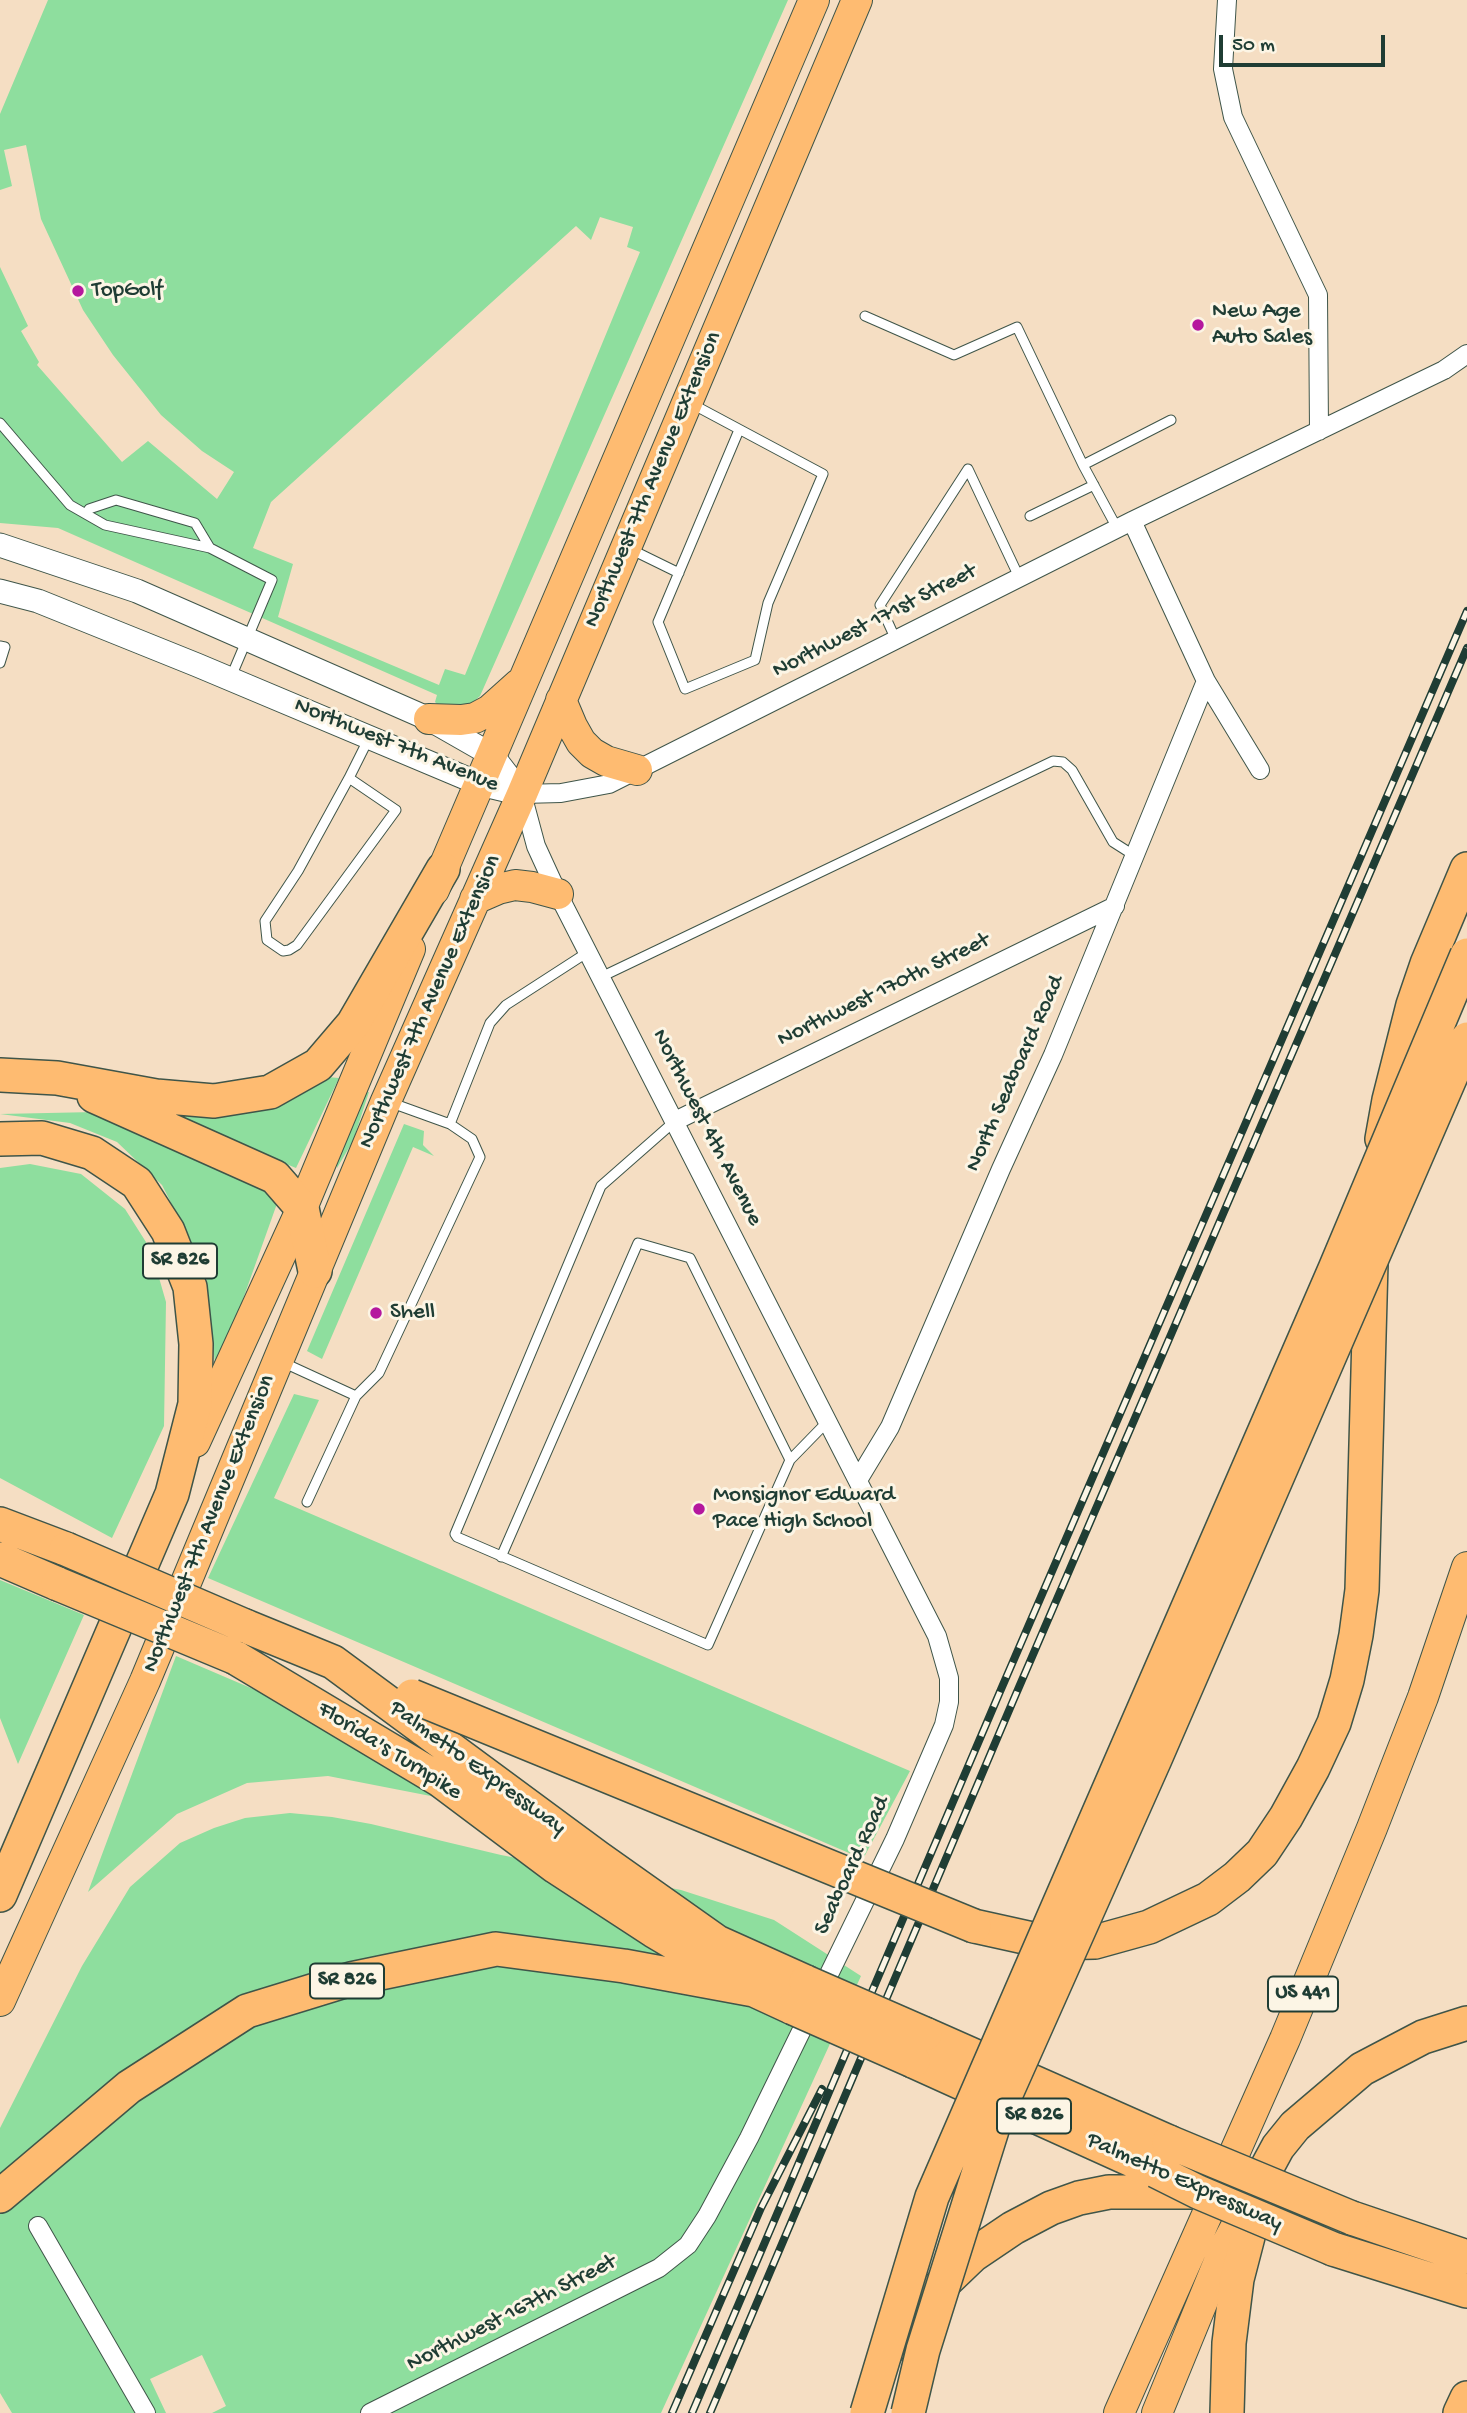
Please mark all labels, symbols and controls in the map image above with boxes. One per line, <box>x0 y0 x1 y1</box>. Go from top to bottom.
scale bar <box>1222 21 1388 65</box>
text: 50 m <box>1232 34 1275 59</box>
place label: TopGolf <box>92 277 163 305</box>
marker: TopGolf <box>70 283 86 299</box>
place label: New Age Auto Sales <box>1212 298 1312 352</box>
marker: New Age Auto Sales <box>1190 317 1206 333</box>
street label: Northwest 7th Avenue Extension <box>579 328 729 632</box>
street label: Northwest 171st Street <box>768 559 982 685</box>
street label: Northwest 7th Avenue <box>290 692 502 800</box>
street label: Northwest 7th Avenue Extension <box>354 851 508 1153</box>
street label: Northwest 170th Street <box>773 928 995 1054</box>
street label: North Seaboard Road <box>960 972 1072 1176</box>
street label: Northwest 4th Avenue <box>644 1025 768 1231</box>
road number: SR 826 <box>143 1244 217 1278</box>
place label: Shell <box>390 1299 435 1327</box>
marker: Shell <box>368 1305 384 1321</box>
street label: Northwest 7th Avenue Extension <box>138 1371 282 1677</box>
place label: Monsignor Edward Pace High School <box>713 1482 895 1536</box>
marker: Monsignor Edward Pace High School <box>691 1501 707 1517</box>
street label: Palmetto Expressway <box>383 1696 571 1842</box>
street label: Florida's Turnpike <box>312 1697 466 1807</box>
street label: Seaboard Road <box>809 1792 897 1940</box>
road number: SR 826 <box>310 1964 384 1998</box>
road number: US 441 <box>1268 1976 1338 2011</box>
road number: SR 826 <box>997 2098 1071 2134</box>
street label: Palmetto Expressway <box>1082 2127 1286 2239</box>
street label: Northwest 167th Street <box>403 2249 621 2379</box>

